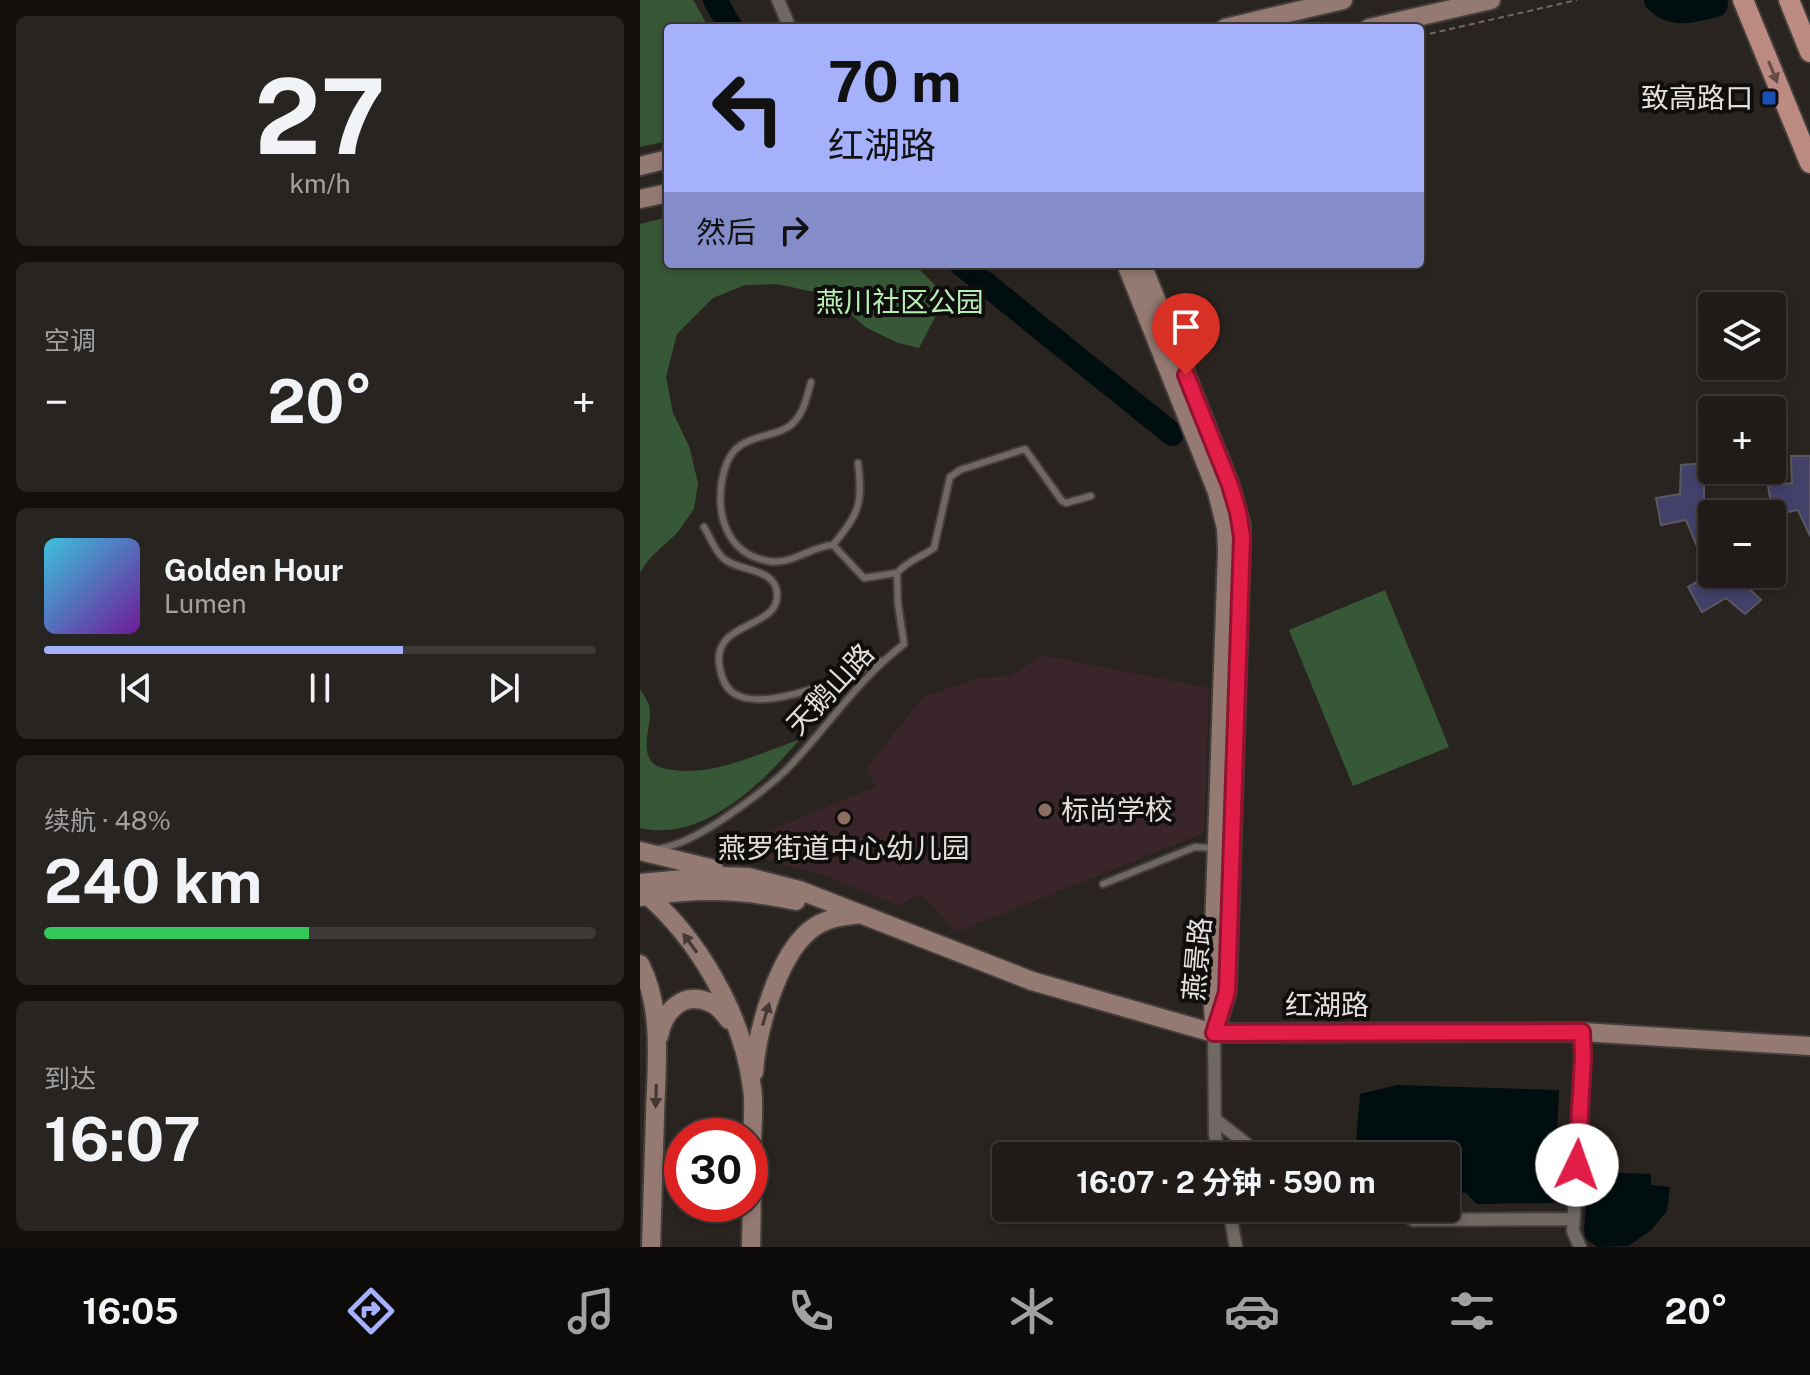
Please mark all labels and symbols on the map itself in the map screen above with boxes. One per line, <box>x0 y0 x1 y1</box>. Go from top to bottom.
one-way arrow <box>1767 60 1780 84</box>
place label: 致高路口 <box>1641 81 1753 114</box>
marker: 致高路口 <box>1760 89 1778 107</box>
park label: 燕川社区公园 <box>816 285 984 318</box>
pin <box>1152 293 1220 375</box>
street label: 天鹅山路 <box>779 636 880 741</box>
place label: 标尚学校 <box>1061 793 1173 826</box>
marker: 标尚学校 <box>1036 801 1054 819</box>
marker: 燕罗街道中心幼儿园 <box>835 809 853 827</box>
place label: 燕罗街道中心幼儿园 <box>718 831 970 864</box>
street label: 燕景路 <box>1176 916 1217 1002</box>
one-way arrow <box>683 932 698 953</box>
street label: 红湖路 <box>1285 988 1369 1021</box>
one-way arrow <box>760 1001 773 1025</box>
one-way arrow <box>649 1084 662 1109</box>
speed limit sign: 30 <box>664 1118 768 1222</box>
position arrow <box>1535 1123 1619 1207</box>

